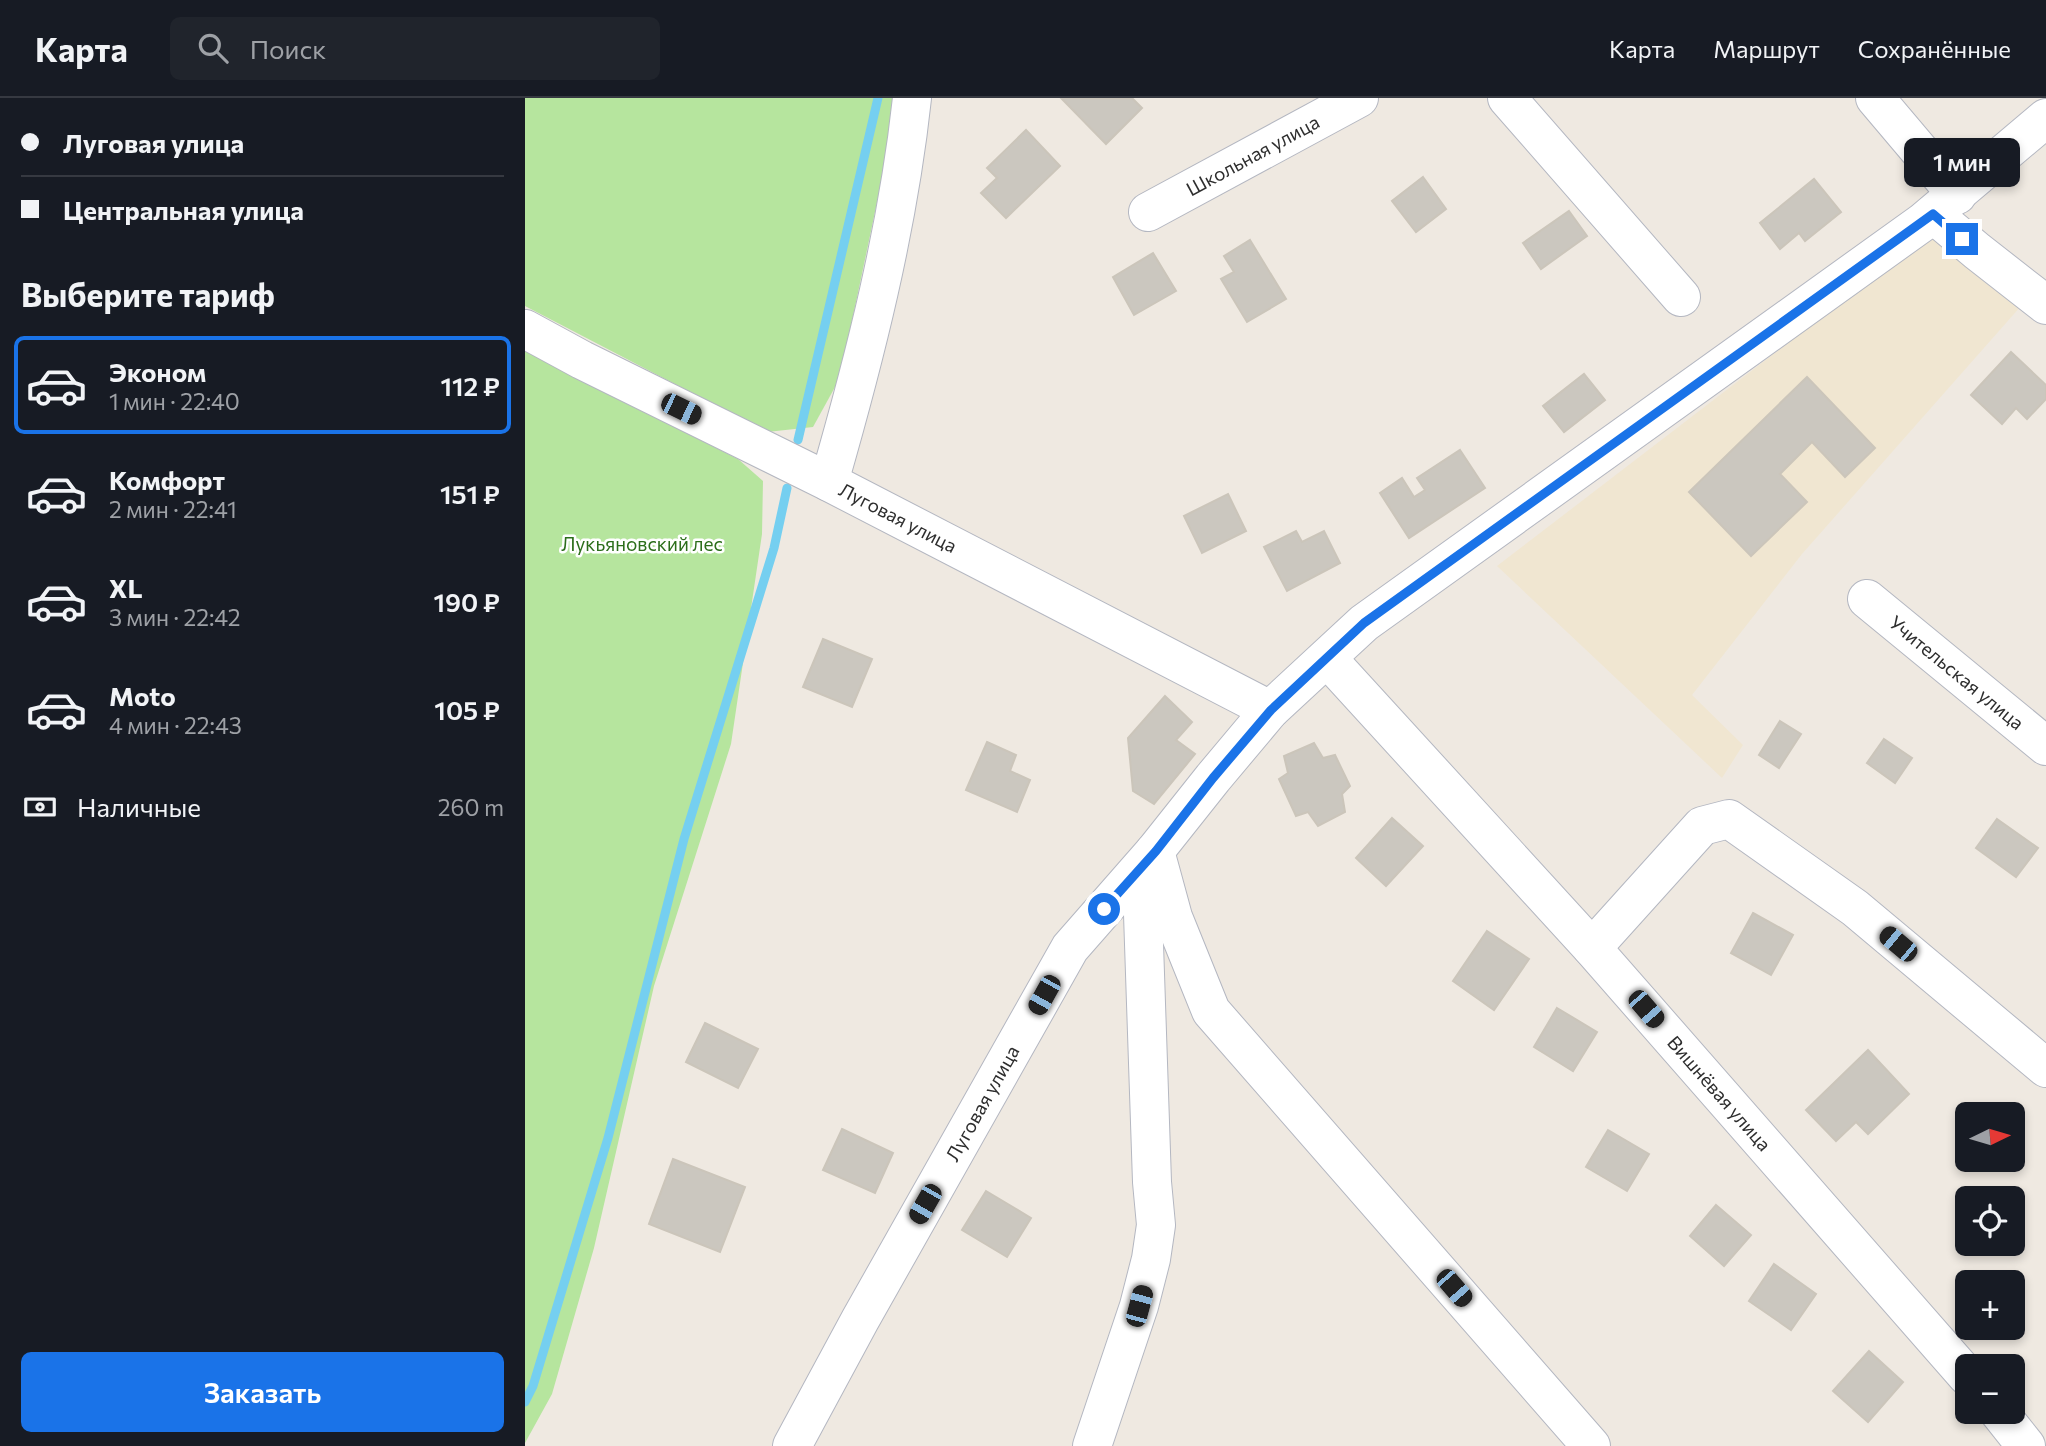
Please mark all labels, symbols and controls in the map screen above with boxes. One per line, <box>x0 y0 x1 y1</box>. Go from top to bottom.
search box <box>170 17 660 80</box>
text: Карта <box>35 28 128 69</box>
icon: search <box>194 29 232 67</box>
text: Поиск <box>250 33 326 64</box>
text: Карта <box>1609 34 1675 63</box>
text: Маршрут <box>1713 34 1820 63</box>
text: Сохранённые <box>1858 34 2011 63</box>
street label: Школьная улица <box>1182 110 1323 200</box>
text: Луговая улица <box>63 127 244 158</box>
callout: 1 мин <box>1904 138 2020 186</box>
text: 1 мин <box>1933 148 1991 176</box>
text: Центральная улица <box>63 194 304 225</box>
route end <box>1946 223 1978 255</box>
text: Выберите тариф <box>21 274 275 314</box>
icon: car <box>25 354 88 417</box>
text: Эконом <box>109 356 206 387</box>
text: 112 ₽ <box>440 370 500 401</box>
text: 1 мин · 22:40 <box>109 387 240 415</box>
car <box>658 390 705 428</box>
icon: car <box>25 462 88 525</box>
text: Комфорт <box>109 464 225 495</box>
street label: Луговая улица <box>835 477 961 557</box>
text: 151 ₽ <box>440 478 500 509</box>
text: 2 мин · 22:41 <box>109 495 237 523</box>
park label: Лукьяновский лес <box>561 532 723 555</box>
icon: car <box>25 570 88 633</box>
text: XL <box>109 572 143 603</box>
text: 190 ₽ <box>433 586 500 617</box>
text: 3 мин · 22:42 <box>109 603 241 631</box>
street label: Учительская улица <box>1885 610 2029 734</box>
icon: car <box>25 678 88 741</box>
text: Moto <box>109 680 176 711</box>
text: 105 ₽ <box>434 694 500 725</box>
text: 4 мин · 22:43 <box>109 711 242 739</box>
icon: cash <box>21 788 59 826</box>
text: Наличные <box>77 791 201 822</box>
text: 260 m <box>438 793 504 821</box>
route start <box>1088 893 1120 925</box>
car <box>1876 922 1921 966</box>
car <box>1025 972 1064 1018</box>
car <box>1625 986 1668 1032</box>
street label: Вишнёвая улица <box>1663 1031 1776 1155</box>
street label: Луговая улица <box>940 1041 1024 1165</box>
north arrow <box>1955 1102 2025 1172</box>
map controls <box>1955 1102 2025 1424</box>
car <box>906 1181 945 1227</box>
button: locate <box>1955 1186 2025 1256</box>
car <box>1433 1265 1476 1311</box>
button: + <box>1955 1270 2025 1340</box>
car <box>1124 1283 1155 1329</box>
button: Заказать <box>21 1352 504 1432</box>
button: − <box>1955 1354 2025 1424</box>

